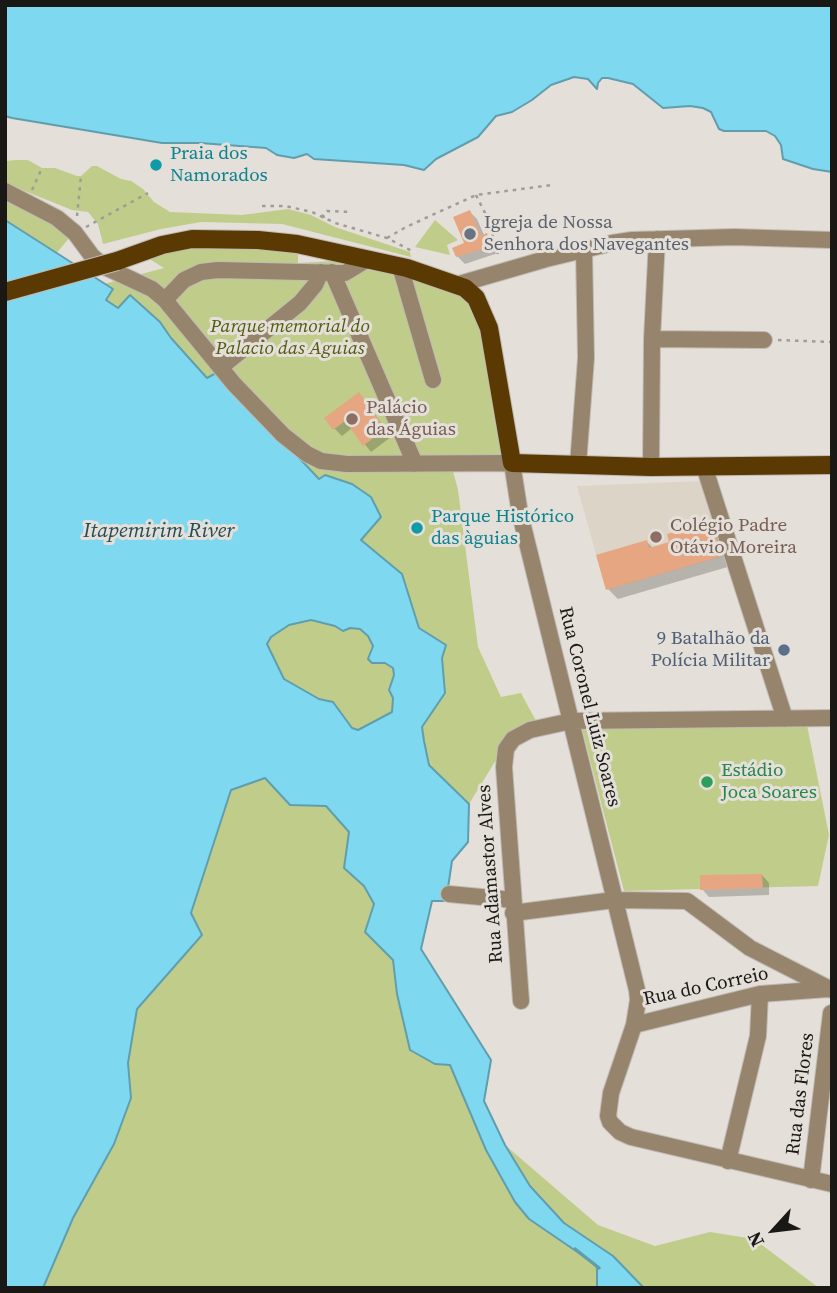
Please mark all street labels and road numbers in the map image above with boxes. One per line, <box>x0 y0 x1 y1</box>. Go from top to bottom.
street label: Rua Coronel Luiz Soares <box>553 605 625 809</box>
street label: Rua Adamastor Alves <box>473 784 509 964</box>
street label: Rua do Correio <box>641 963 771 1011</box>
street label: Rua das Flores <box>782 1032 820 1156</box>

